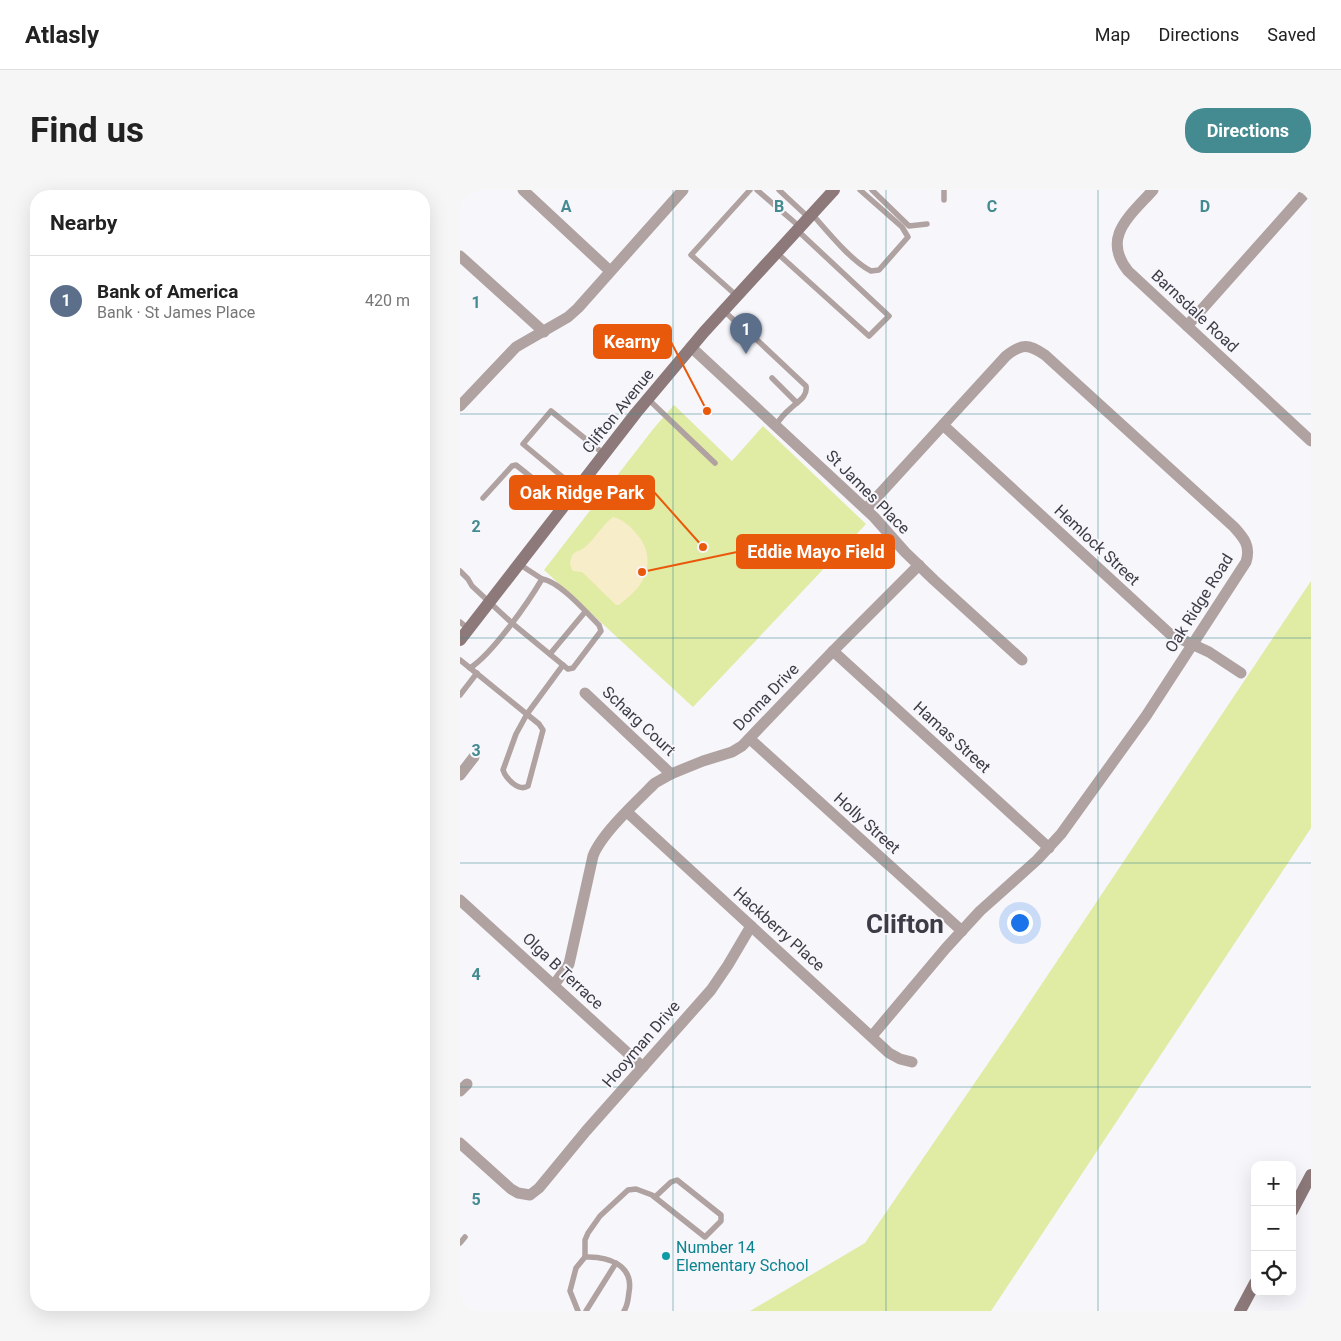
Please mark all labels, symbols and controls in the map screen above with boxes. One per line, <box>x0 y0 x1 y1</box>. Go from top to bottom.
text: Atlasly <box>25 21 99 49</box>
text: Map <box>1095 24 1130 45</box>
text: Directions <box>1158 24 1239 45</box>
text: Saved <box>1267 24 1316 45</box>
button: Directions <box>1185 108 1311 153</box>
text: Find us <box>30 110 144 151</box>
text: A <box>561 197 572 216</box>
text: B <box>774 197 784 216</box>
text: C <box>987 197 997 216</box>
text: D <box>1200 197 1210 216</box>
text: Nearby <box>50 211 117 235</box>
street label: Barnsdale Road <box>1148 266 1242 356</box>
text: Bank of America <box>97 280 238 303</box>
text: 1 <box>61 291 71 310</box>
text: 420 m <box>365 291 410 310</box>
text: 1 <box>471 293 481 312</box>
text: Bank · St James Place <box>97 303 255 322</box>
pin: 1 <box>730 313 762 354</box>
callout: Kearny <box>594 325 671 358</box>
text: Kearny <box>604 331 661 352</box>
street label: Clifton Avenue <box>578 365 658 457</box>
street label: St James Place <box>822 446 914 538</box>
callout: Oak Ridge Park <box>510 476 654 509</box>
text: Oak Ridge Park <box>520 482 645 503</box>
street label: Hemlock Street <box>1050 501 1144 589</box>
text: 2 <box>471 517 481 536</box>
callout: Eddie Mayo Field <box>737 535 894 568</box>
text: Eddie Mayo Field <box>747 541 885 562</box>
street label: Oak Ridge Road <box>1161 550 1237 656</box>
street label: Donna Drive <box>729 659 803 735</box>
street label: Scharg Court <box>599 682 679 760</box>
street label: Hamas Street <box>909 697 995 777</box>
text: 3 <box>471 741 481 760</box>
street label: Holly Street <box>830 788 904 858</box>
street label: Hackberry Place <box>729 883 829 975</box>
district label: Clifton <box>866 909 944 939</box>
your location <box>1007 910 1033 936</box>
street label: Olga B Terrace <box>519 929 607 1013</box>
text: 4 <box>471 965 481 984</box>
street label: Hooyman Drive <box>598 997 684 1091</box>
map controls <box>1251 1161 1296 1296</box>
button: + <box>1251 1161 1296 1206</box>
text: 5 <box>471 1190 481 1209</box>
button: − <box>1251 1206 1296 1251</box>
place label: Number 14 Elementary School <box>676 1238 809 1275</box>
marker: Number 14 Elementary School <box>660 1250 672 1262</box>
button: locate <box>1251 1251 1296 1296</box>

